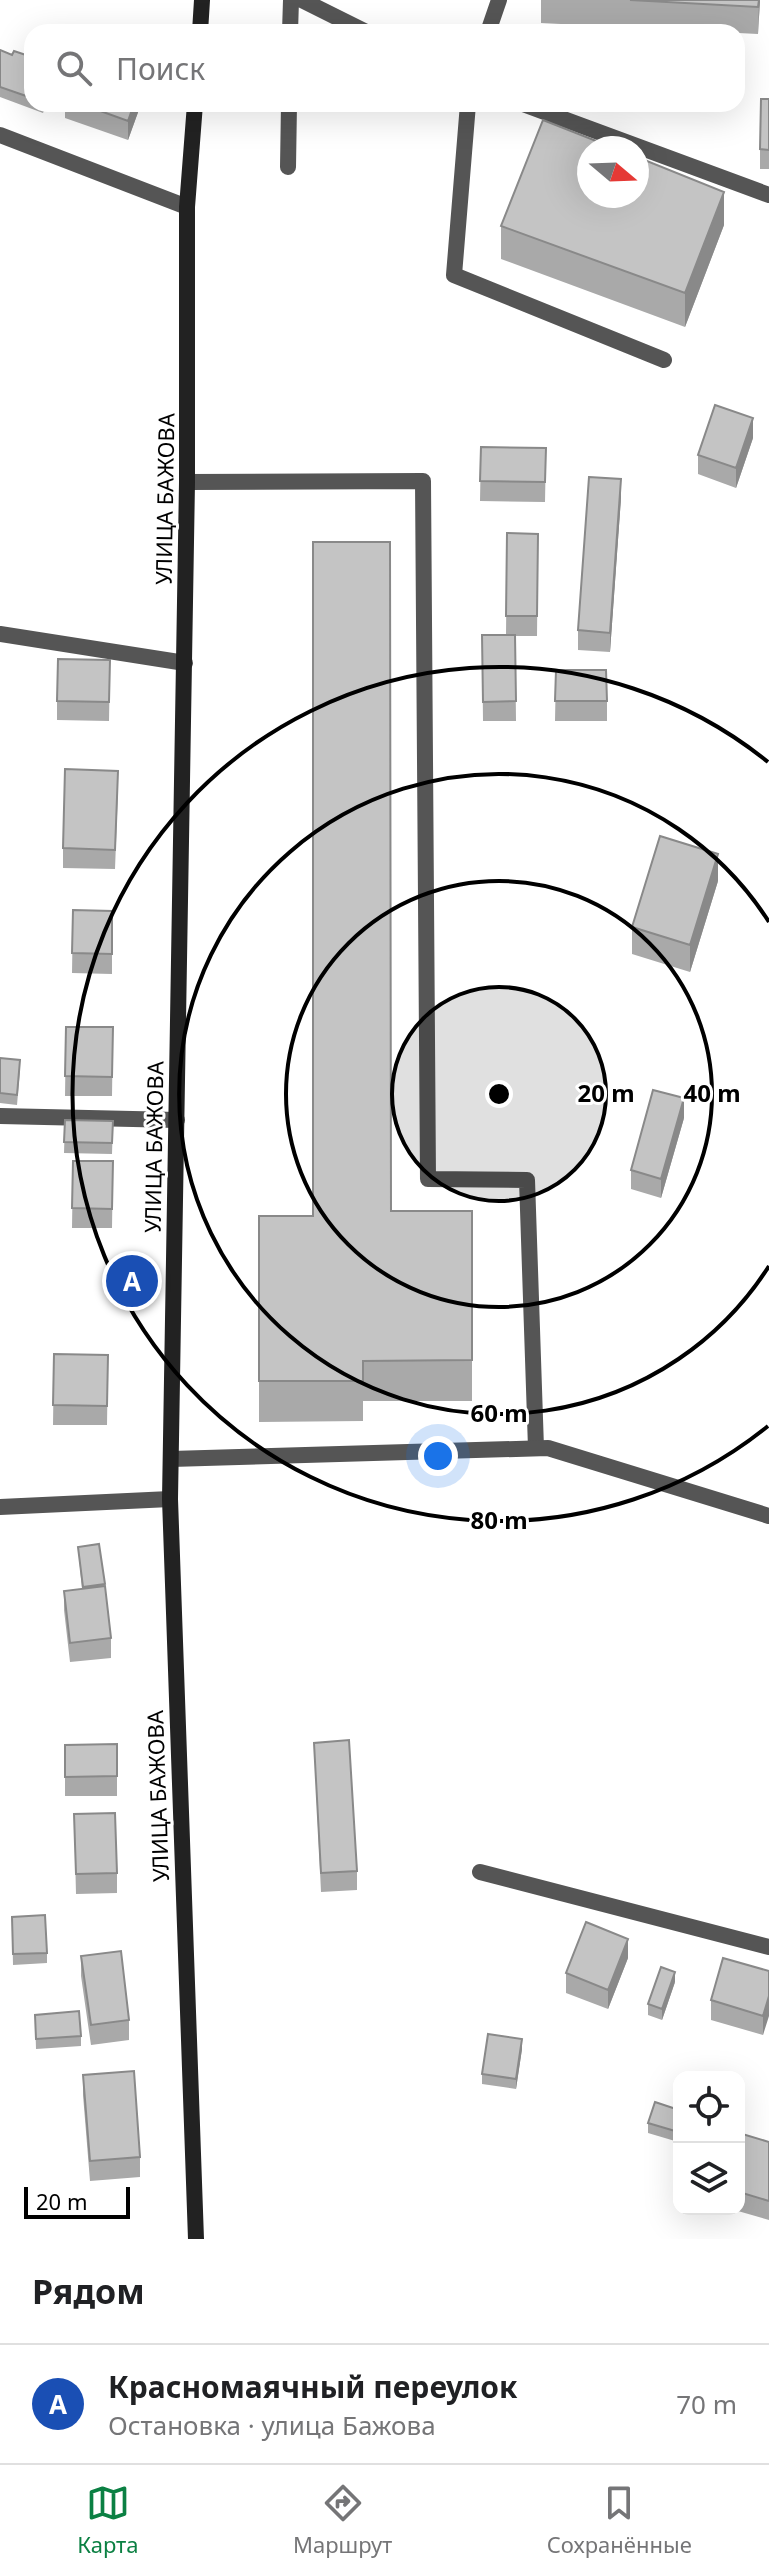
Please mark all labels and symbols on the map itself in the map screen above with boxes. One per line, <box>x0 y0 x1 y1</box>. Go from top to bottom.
north arrow <box>577 136 649 208</box>
street label: УЛИЦА БАЖОВА <box>148 412 181 585</box>
street label: УЛИЦА БАЖОВА <box>137 1060 170 1233</box>
text: 20 m <box>577 1076 635 1109</box>
text: 40 m <box>683 1076 741 1109</box>
centre of rings <box>485 1080 513 1108</box>
pin: A <box>106 1251 158 1311</box>
text: 60 m <box>470 1396 528 1429</box>
your location <box>418 1436 458 1476</box>
text: 80 m <box>470 1503 528 1536</box>
street label: УЛИЦА БАЖОВА <box>139 1709 175 1882</box>
scale bar <box>24 2183 130 2219</box>

